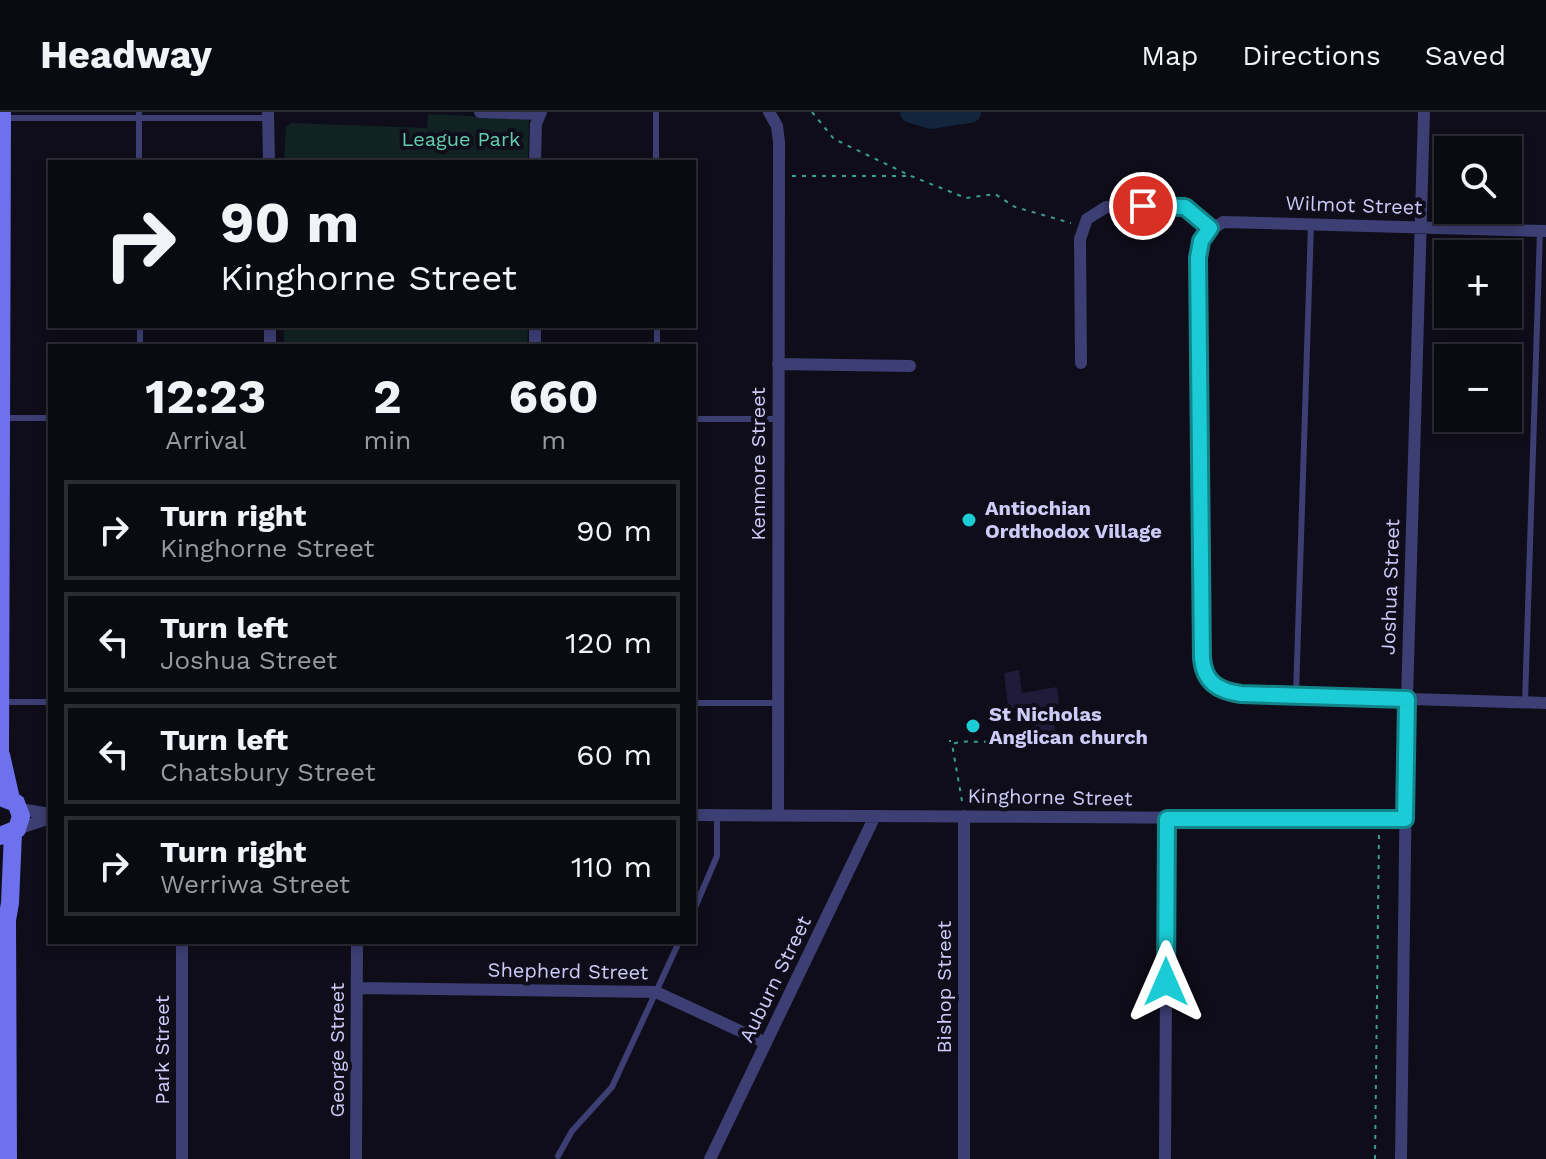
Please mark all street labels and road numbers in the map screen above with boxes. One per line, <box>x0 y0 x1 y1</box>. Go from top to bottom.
street label: Wilmot Street <box>1285 191 1423 219</box>
street label: Kenmore Street <box>746 387 770 541</box>
street label: Joshua Street <box>1376 518 1404 656</box>
street label: Kinghorne Street <box>967 784 1133 810</box>
street label: Auburn Street <box>734 911 816 1046</box>
street label: Bishop Street <box>932 920 956 1053</box>
street label: Shepherd Street <box>487 958 649 984</box>
street label: George Street <box>325 982 349 1117</box>
street label: Park Street <box>150 995 174 1105</box>

